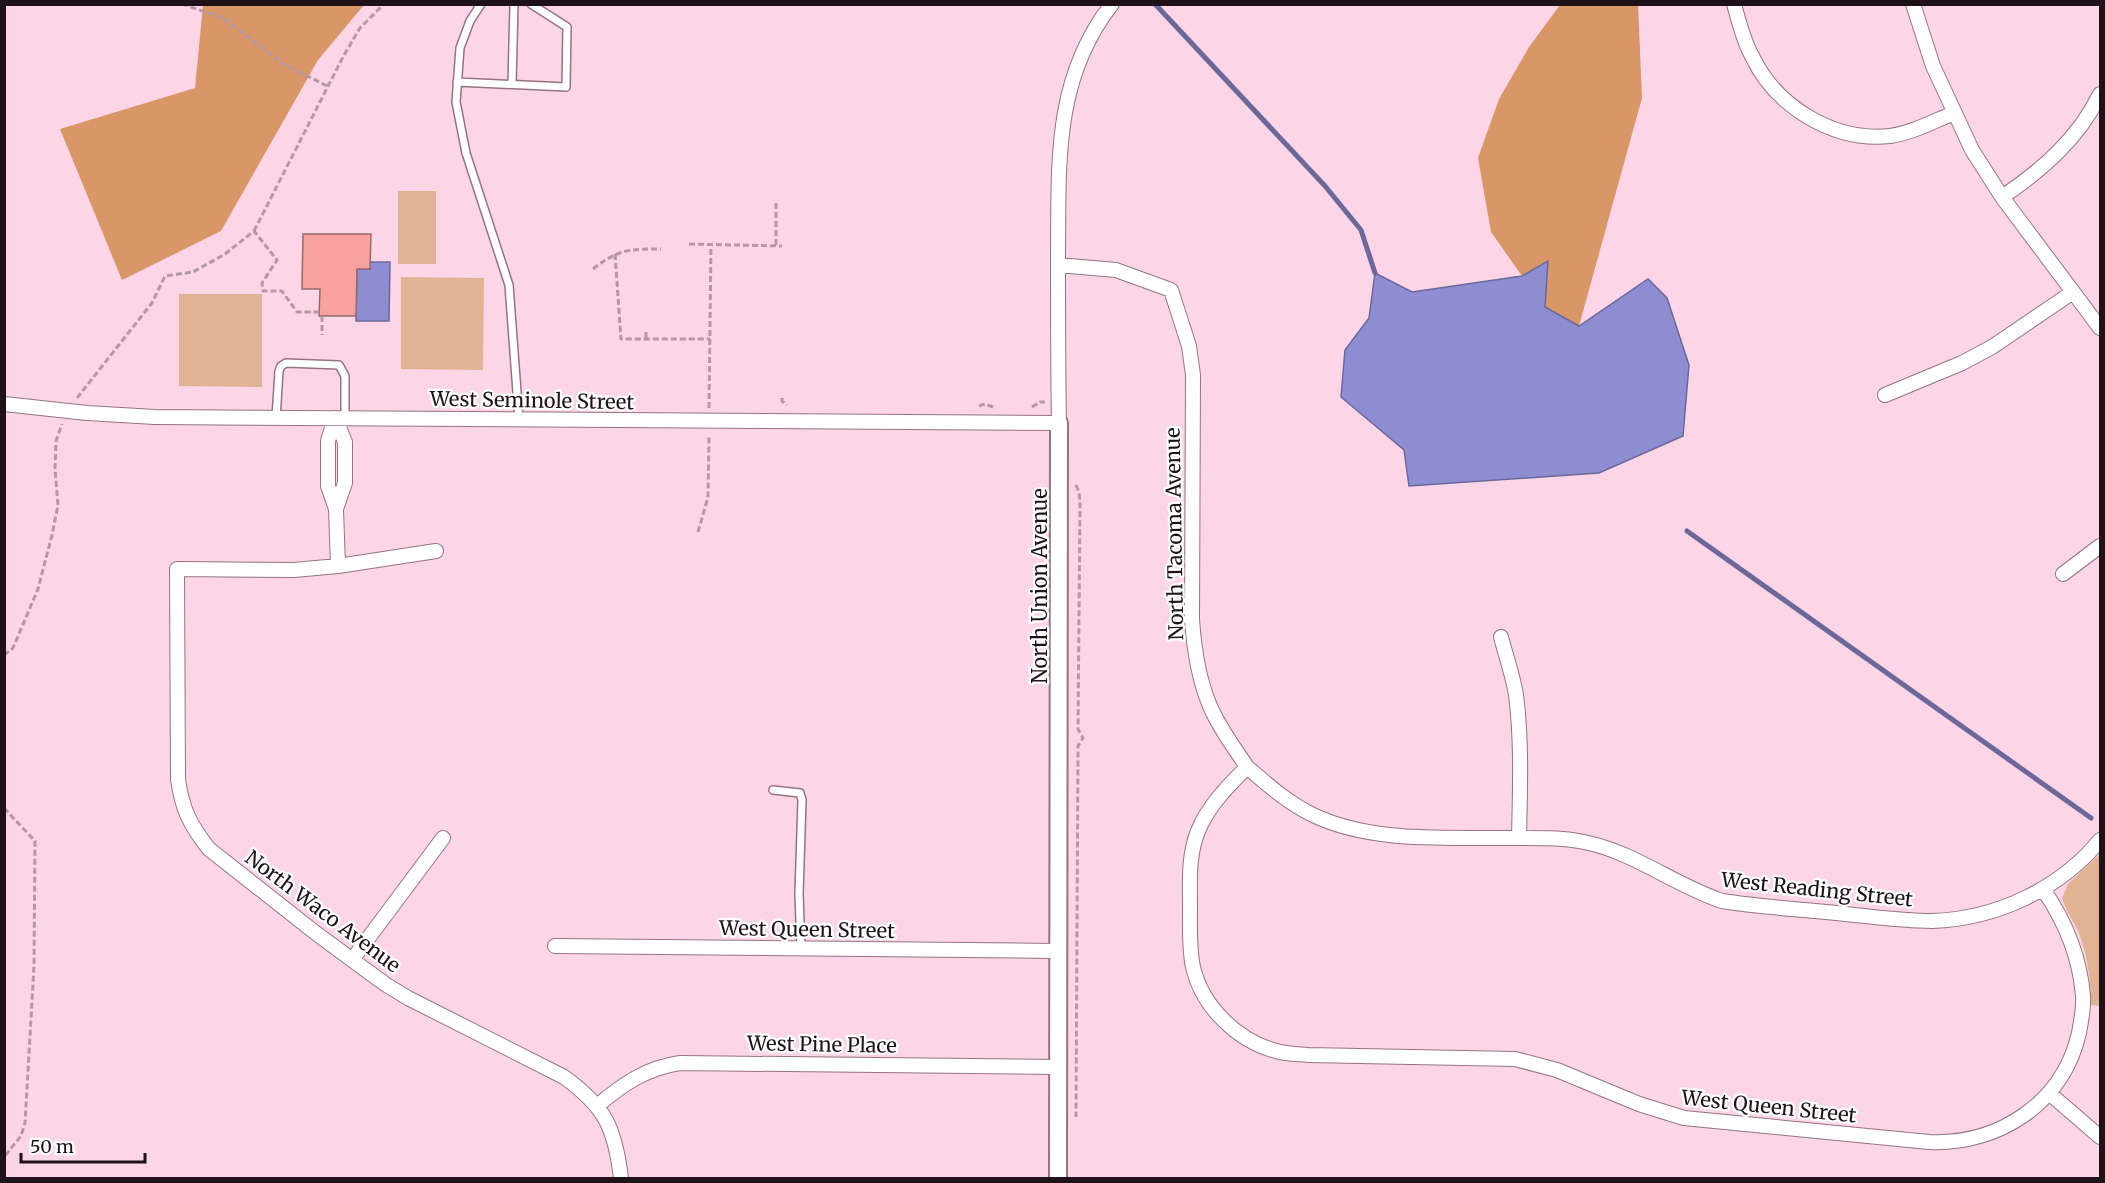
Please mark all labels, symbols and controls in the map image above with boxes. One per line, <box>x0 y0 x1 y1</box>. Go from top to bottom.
street label: West Seminole Street <box>429 386 635 414</box>
street label: North Tacoma Avenue <box>1160 427 1188 641</box>
street label: North Union Avenue <box>1027 488 1052 684</box>
street label: North Waco Avenue <box>240 844 406 978</box>
street label: West Reading Street <box>1719 866 1914 912</box>
street label: West Queen Street <box>718 915 895 943</box>
street label: West Pine Place <box>746 1030 897 1058</box>
street label: West Queen Street <box>1679 1084 1858 1128</box>
scale bar <box>21 1126 146 1164</box>
text: 50 m <box>30 1135 74 1158</box>

